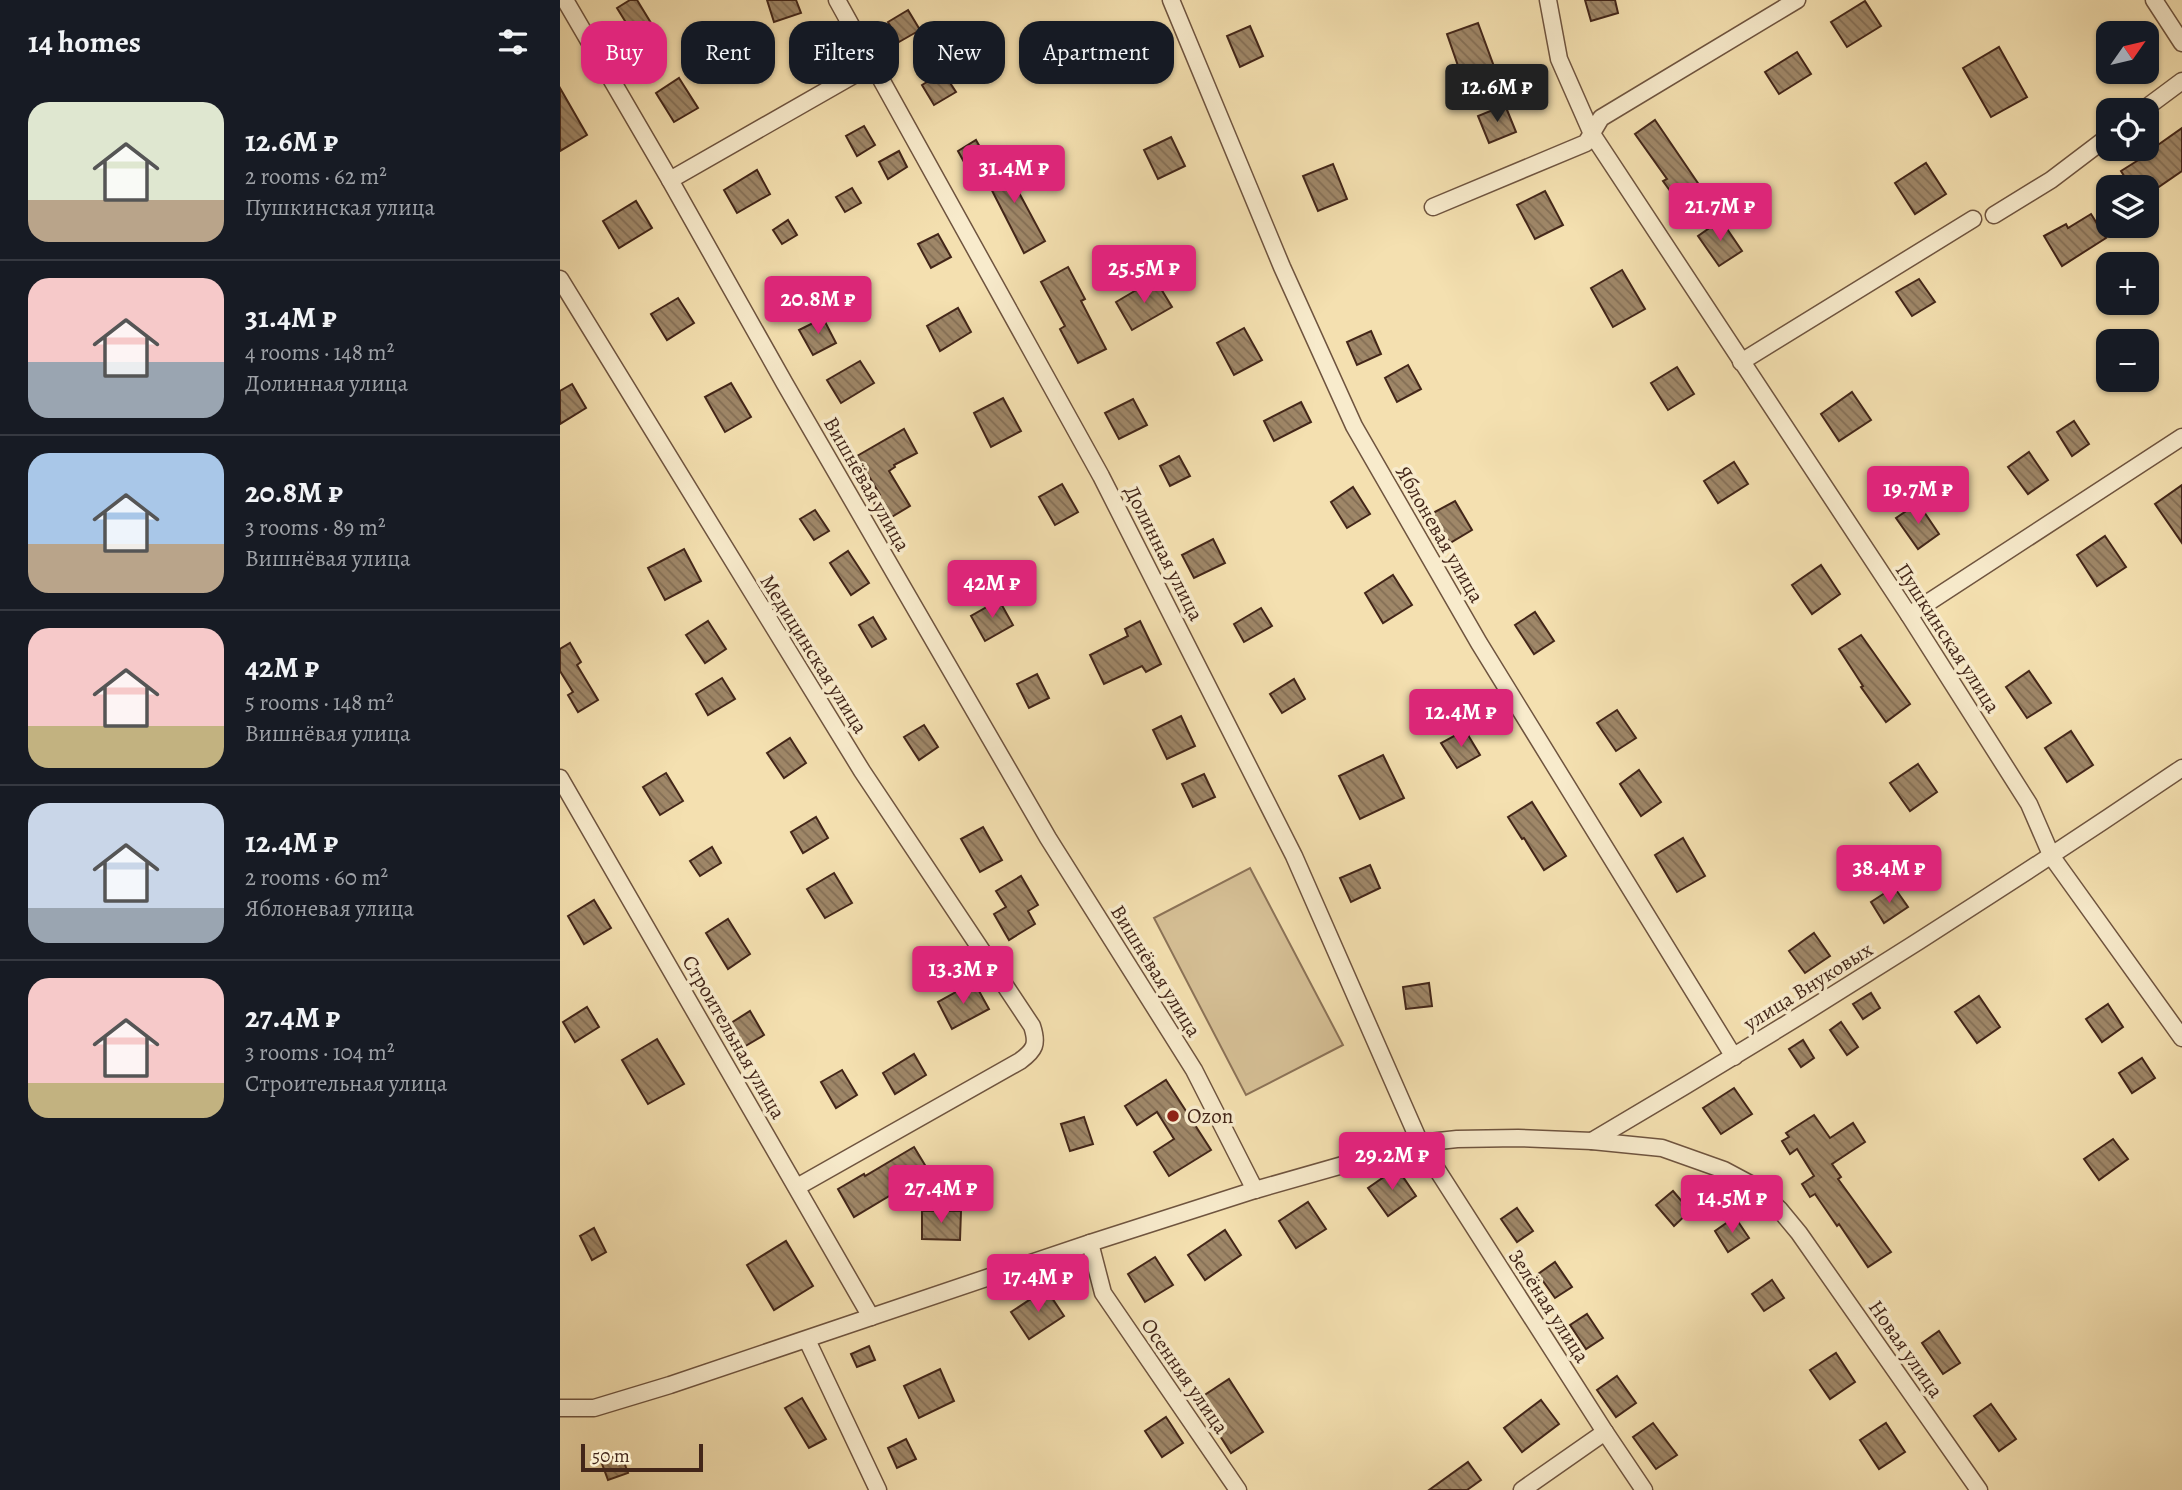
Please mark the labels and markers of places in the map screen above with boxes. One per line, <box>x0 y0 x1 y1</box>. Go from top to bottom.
pin: 12.6M ₽ <box>1432 64 1562 124</box>
pin: 31.4M ₽ <box>949 146 1079 205</box>
pin: 21.7M ₽ <box>1655 184 1785 243</box>
pin: 25.5M ₽ <box>1079 246 1209 305</box>
pin: 20.8M ₽ <box>753 276 883 336</box>
pin: 19.7M ₽ <box>1853 466 1983 526</box>
pin: 42M ₽ <box>943 560 1041 620</box>
pin: 12.4M ₽ <box>1396 690 1526 749</box>
pin: 38.4M ₽ <box>1824 846 1954 905</box>
pin: 13.3M ₽ <box>898 946 1028 1006</box>
place label: Ozon <box>1187 1102 1233 1130</box>
marker: Ozon <box>1165 1108 1181 1124</box>
pin: 29.2M ₽ <box>1327 1132 1457 1192</box>
pin: 27.4M ₽ <box>876 1166 1006 1225</box>
pin: 14.5M ₽ <box>1667 1176 1797 1235</box>
pin: 17.4M ₽ <box>973 1254 1103 1314</box>

